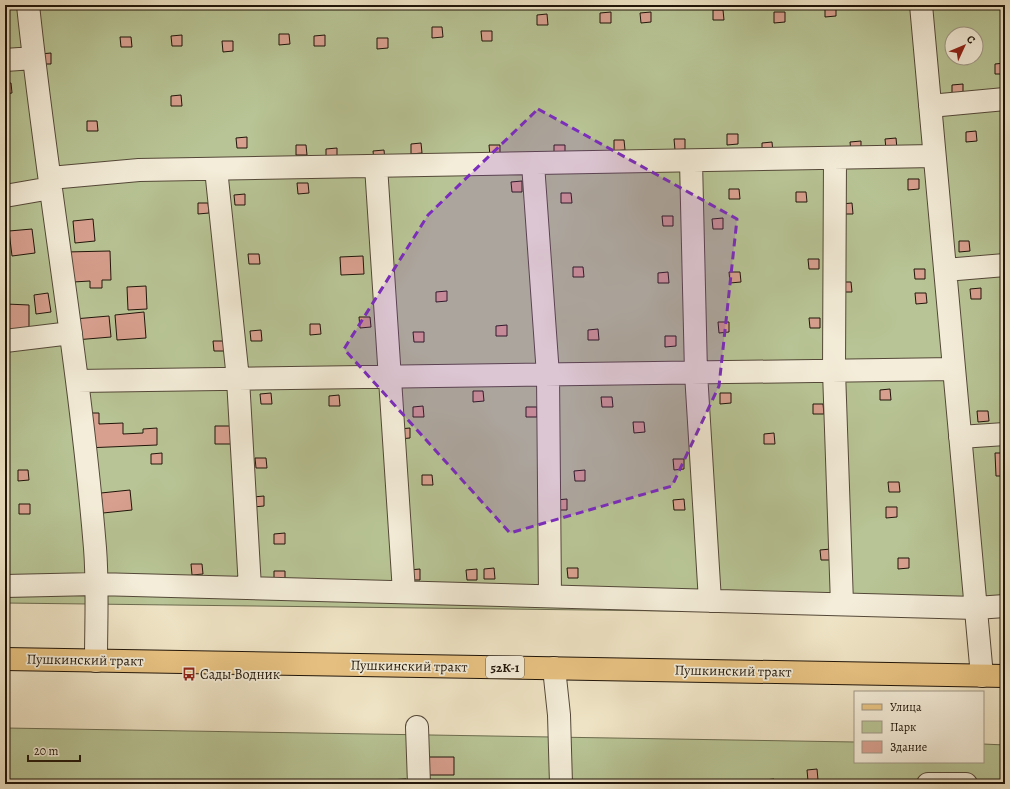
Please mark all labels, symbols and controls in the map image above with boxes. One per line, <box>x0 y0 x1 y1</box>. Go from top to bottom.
north arrow <box>944 26 984 66</box>
text: С <box>963 32 979 47</box>
street label: Пушкинский тракт <box>26 649 144 671</box>
street label: Пушкинский тракт <box>350 655 468 677</box>
road number: 52К-1 <box>486 656 524 678</box>
street label: Пушкинский тракт <box>674 660 792 682</box>
place label: Сады Водник <box>200 665 280 684</box>
bus stop icon: Сады Водник <box>181 666 197 682</box>
legend <box>854 691 984 763</box>
text: Улица <box>890 699 922 715</box>
text: Парк <box>890 719 916 735</box>
scale bar <box>28 737 80 763</box>
text: Здание <box>890 739 927 755</box>
text: 20 m <box>34 743 58 759</box>

